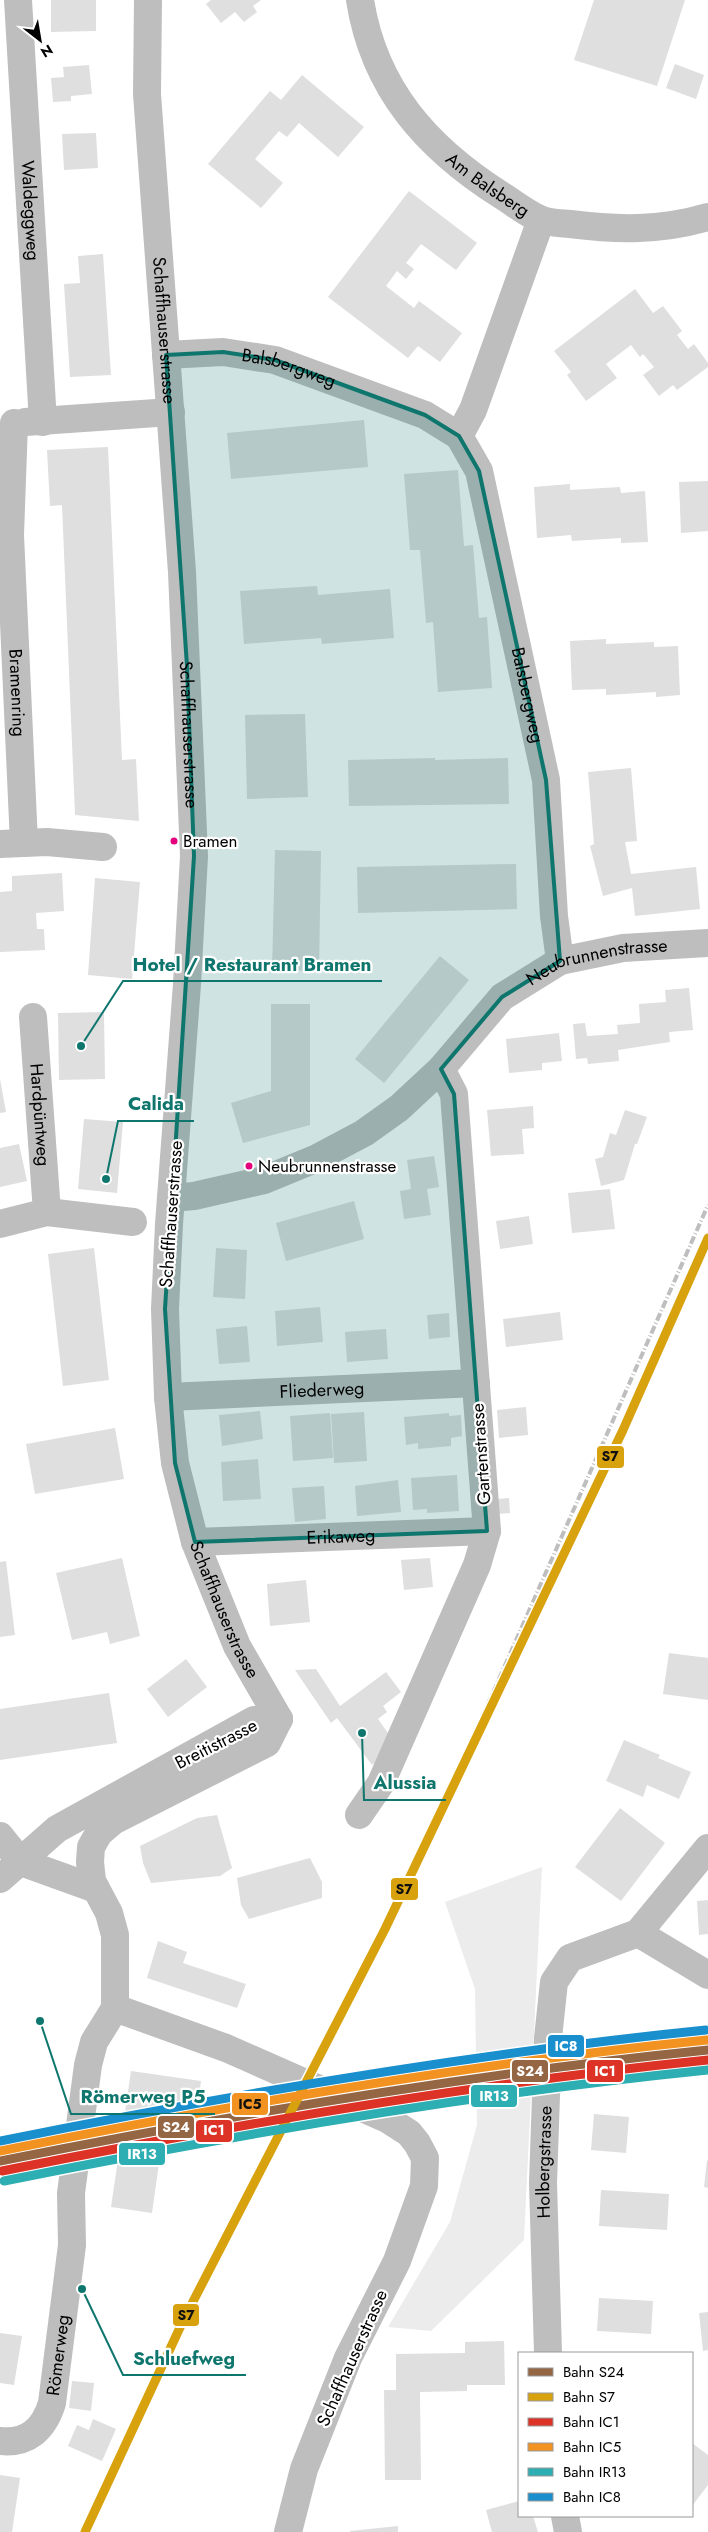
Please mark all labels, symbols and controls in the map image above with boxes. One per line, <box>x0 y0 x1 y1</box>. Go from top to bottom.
north arrow <box>15 15 65 65</box>
text: N <box>37 40 57 63</box>
street label: Am Balsberg <box>440 146 535 224</box>
street label: Waldeggweg <box>15 160 46 262</box>
street label: Schaffhauserstrasse <box>146 256 183 405</box>
street label: Balsbergweg <box>240 342 340 394</box>
street label: Balsbergweg <box>505 645 551 745</box>
street label: Bramenring <box>2 648 32 737</box>
street label: Schaffhauserstrasse <box>173 660 205 809</box>
place label: Bramen <box>183 829 237 853</box>
marker: Bramen <box>169 836 179 846</box>
street label: Neubrunnenstrasse <box>521 932 668 992</box>
callout: Hotel / Restaurant Bramen <box>123 947 382 981</box>
text: Hotel / Restaurant Bramen <box>133 951 371 978</box>
street label: Hardpüntweg <box>23 1062 57 1167</box>
callout: Calida <box>118 1087 194 1121</box>
text: Calida <box>128 1090 184 1117</box>
street label: Schaffhauserstrasse <box>153 1140 189 1288</box>
place label: Neubrunnenstrasse <box>258 1154 396 1178</box>
marker: Neubrunnenstrasse <box>244 1161 254 1171</box>
street label: Fliederweg <box>279 1375 365 1405</box>
street label: Gartenstrasse <box>464 1402 498 1506</box>
line badge: S7 <box>596 1445 625 1469</box>
text: S7 <box>601 1446 619 1466</box>
street label: Erikaweg <box>306 1522 376 1551</box>
street label: Schaffhauserstrasse <box>183 1537 266 1683</box>
street label: Breitistrasse <box>170 1712 262 1776</box>
callout: Alussia <box>364 1766 446 1800</box>
text: Alussia <box>373 1769 436 1796</box>
line badge: S7 <box>390 1877 419 1901</box>
text: S7 <box>395 1879 413 1899</box>
line badge: IC8 <box>547 2034 585 2058</box>
text: IC8 <box>554 2036 578 2056</box>
line badge: S24 <box>511 2059 549 2083</box>
line badge: IC1 <box>586 2059 624 2083</box>
text: S24 <box>516 2061 544 2081</box>
text: IC1 <box>594 2061 616 2081</box>
callout: Römerweg P5 <box>71 2080 215 2114</box>
text: Römerweg P5 <box>81 2083 205 2110</box>
line badge: IR13 <box>470 2084 518 2108</box>
text: IR13 <box>479 2086 509 2106</box>
line badge: IC5 <box>231 2092 269 2116</box>
text: IC5 <box>238 2094 262 2114</box>
street label: Holbergstrasse <box>530 2105 559 2219</box>
line badge: S24 <box>157 2115 195 2139</box>
text: S24 <box>162 2117 190 2137</box>
line badge: IC1 <box>195 2119 233 2143</box>
text: IC1 <box>203 2120 225 2140</box>
line badge: IR13 <box>118 2142 166 2166</box>
text: IR13 <box>127 2144 157 2164</box>
street label: Schaffhauserstrasse <box>310 2285 394 2431</box>
line badge: S7 <box>172 2303 200 2327</box>
text: S7 <box>177 2305 195 2325</box>
street label: Römerweg <box>40 2313 76 2397</box>
callout: Schluefweg <box>123 2341 246 2375</box>
text: Schluefweg <box>133 2345 235 2372</box>
legend <box>518 2352 693 2517</box>
text: Bahn S24 <box>563 2361 625 2383</box>
text: Bahn S7 <box>563 2386 615 2408</box>
text: Bahn IC1 <box>563 2411 620 2433</box>
text: Bahn IC5 <box>563 2436 621 2458</box>
text: Bahn IR13 <box>563 2461 626 2483</box>
text: Bahn IC8 <box>563 2486 621 2508</box>

